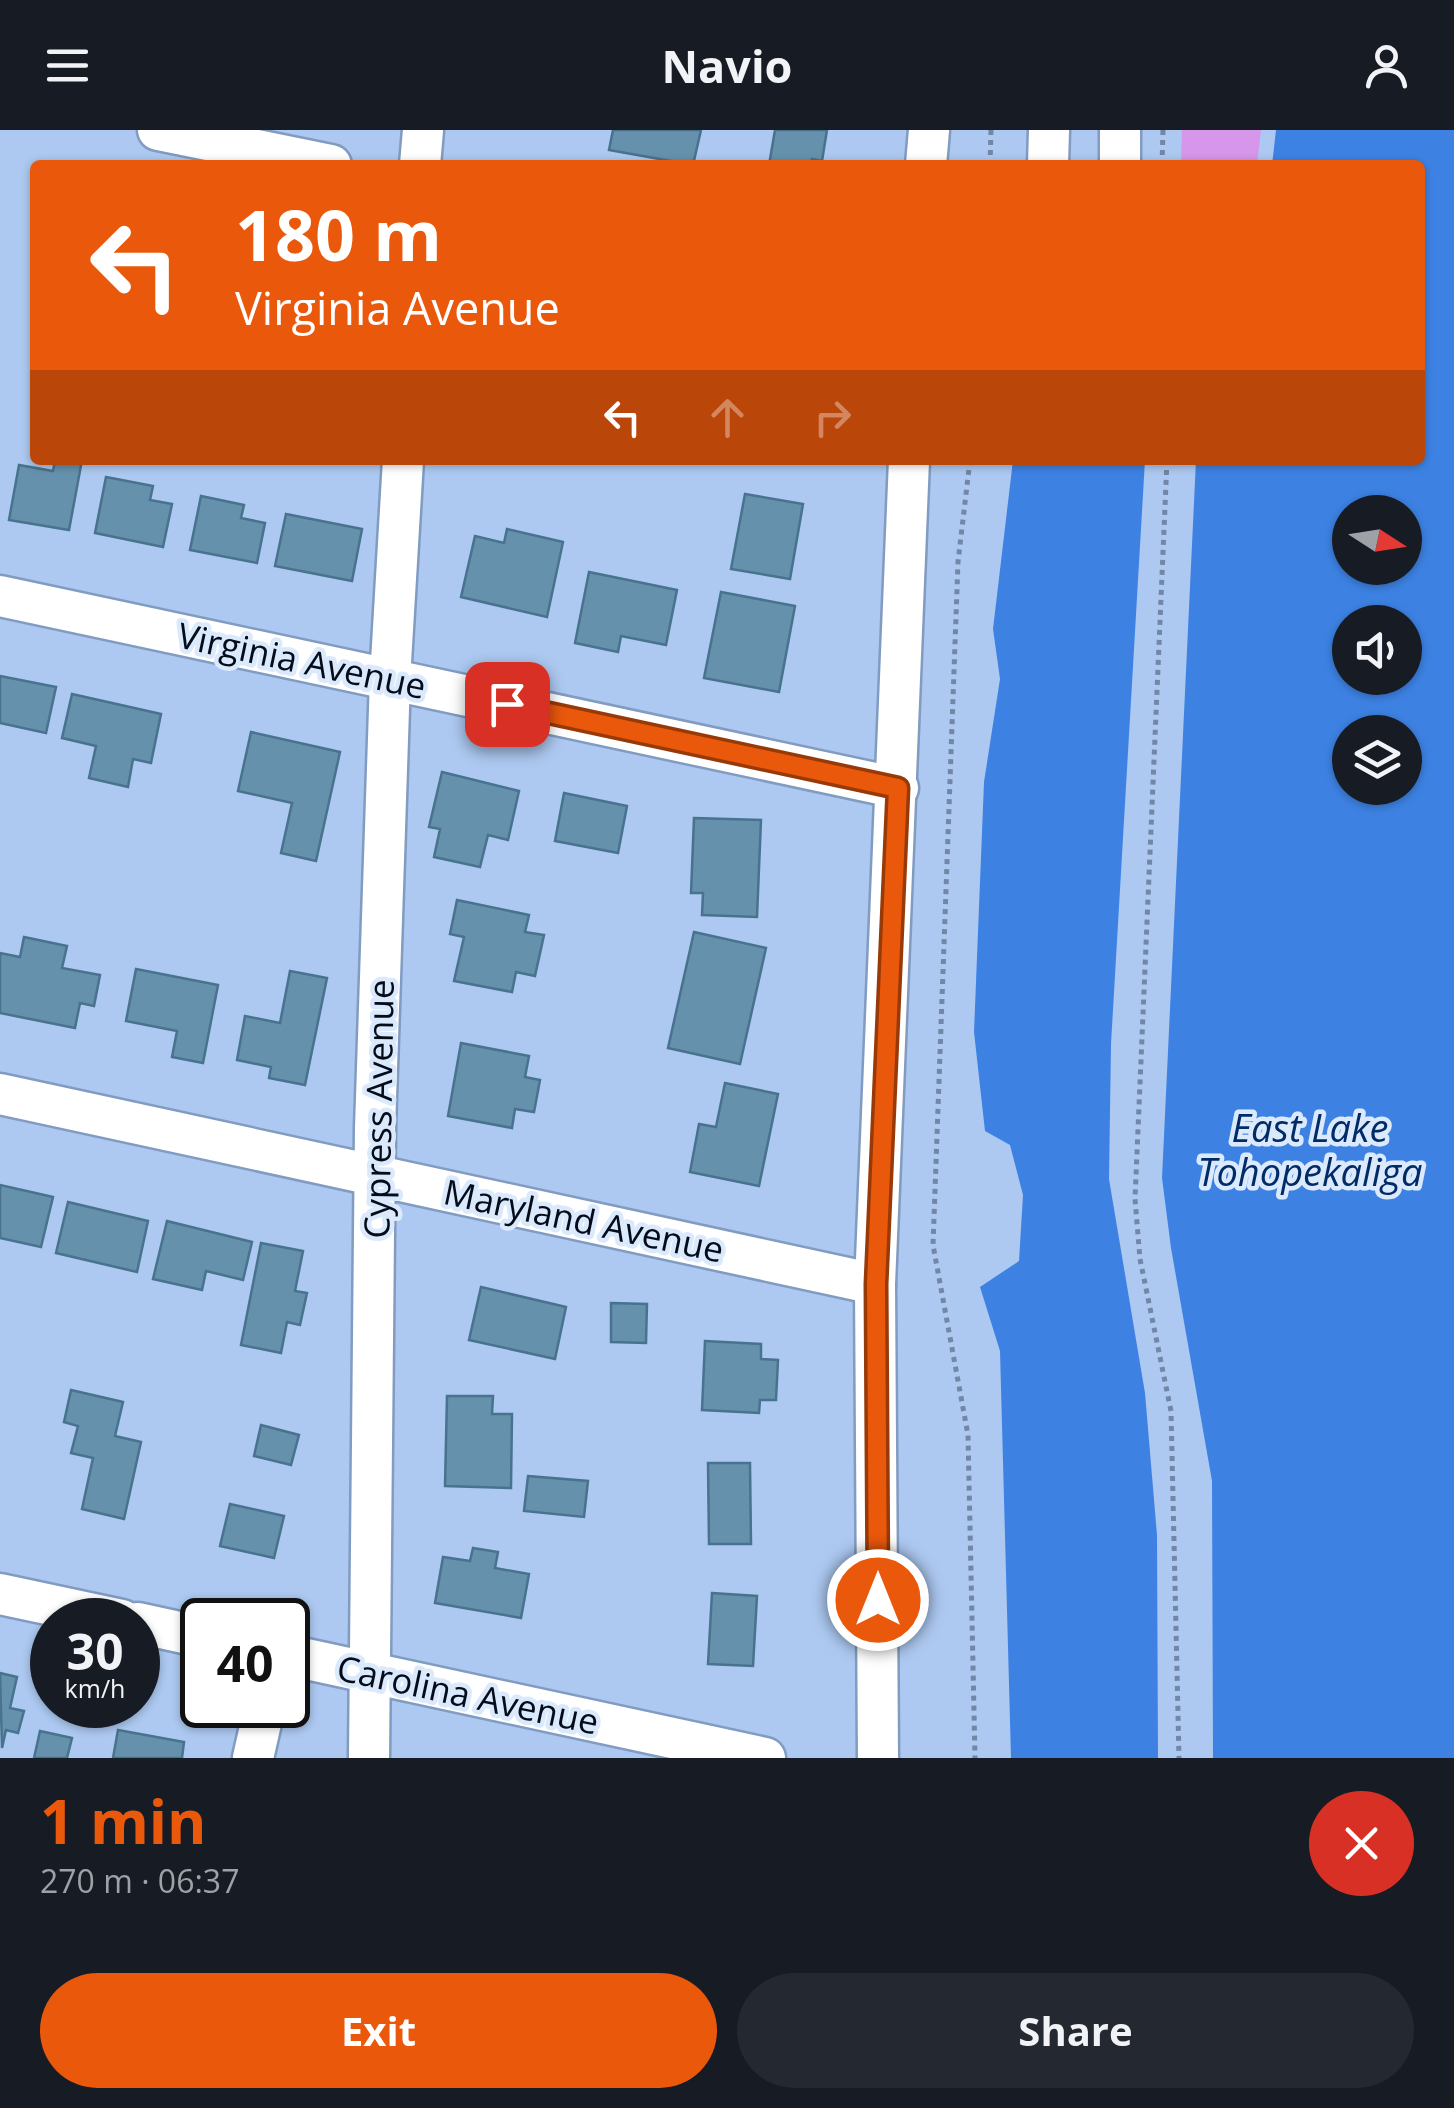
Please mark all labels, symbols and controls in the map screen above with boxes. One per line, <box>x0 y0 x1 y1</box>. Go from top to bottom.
text: Navio <box>662 35 792 96</box>
icon: menu <box>40 38 95 93</box>
icon: person <box>1359 38 1414 93</box>
text: 180 m <box>235 186 442 282</box>
icon: left <box>70 200 200 330</box>
text: Virginia Avenue <box>235 277 560 338</box>
icon: left <box>595 390 650 445</box>
icon: ahead <box>700 390 755 445</box>
icon: right <box>805 390 860 445</box>
north arrow <box>1332 495 1422 585</box>
map controls <box>1332 495 1422 805</box>
button: sound <box>1332 605 1422 695</box>
street label: Virginia Avenue <box>174 611 430 709</box>
pin <box>465 662 550 747</box>
icon: arrive <box>480 677 535 732</box>
button: layers <box>1332 715 1422 805</box>
street label: Cypress Avenue <box>352 979 404 1239</box>
water label: East Lake Tohopekaliga <box>1198 1101 1422 1197</box>
street label: Maryland Avenue <box>440 1167 728 1273</box>
position arrow <box>826 1548 930 1652</box>
speed limit sign: 40 <box>180 1598 310 1728</box>
text: 30 <box>66 1617 124 1685</box>
street label: Carolina Avenue <box>333 1643 603 1745</box>
text: km/h <box>65 1671 125 1705</box>
text: 1 min <box>40 1780 207 1862</box>
button: close <box>1309 1791 1414 1896</box>
text: 270 m · 06:37 <box>40 1859 239 1902</box>
button: Exit <box>40 1973 717 2088</box>
button: Share <box>737 1973 1414 2088</box>

